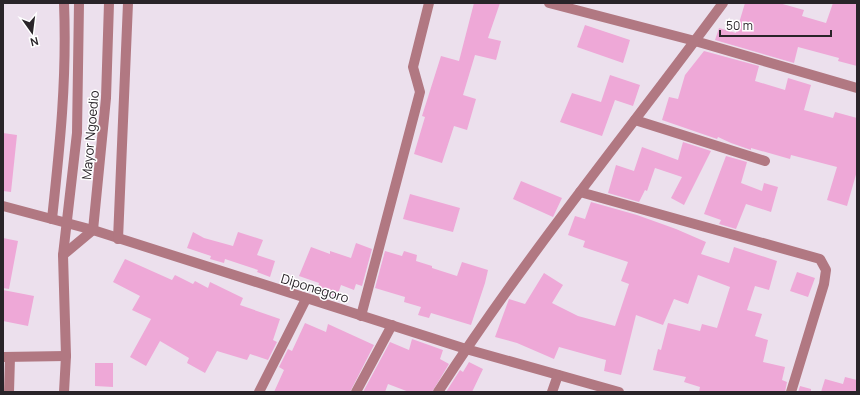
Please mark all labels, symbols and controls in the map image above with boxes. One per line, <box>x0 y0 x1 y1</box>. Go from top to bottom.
north arrow <box>12 12 52 52</box>
scale bar <box>720 12 831 38</box>
text: 50 m <box>726 17 753 34</box>
text: N <box>29 34 40 50</box>
street label: Mayor Ngoedio <box>77 89 103 180</box>
street label: Diponegoro <box>279 269 351 307</box>

